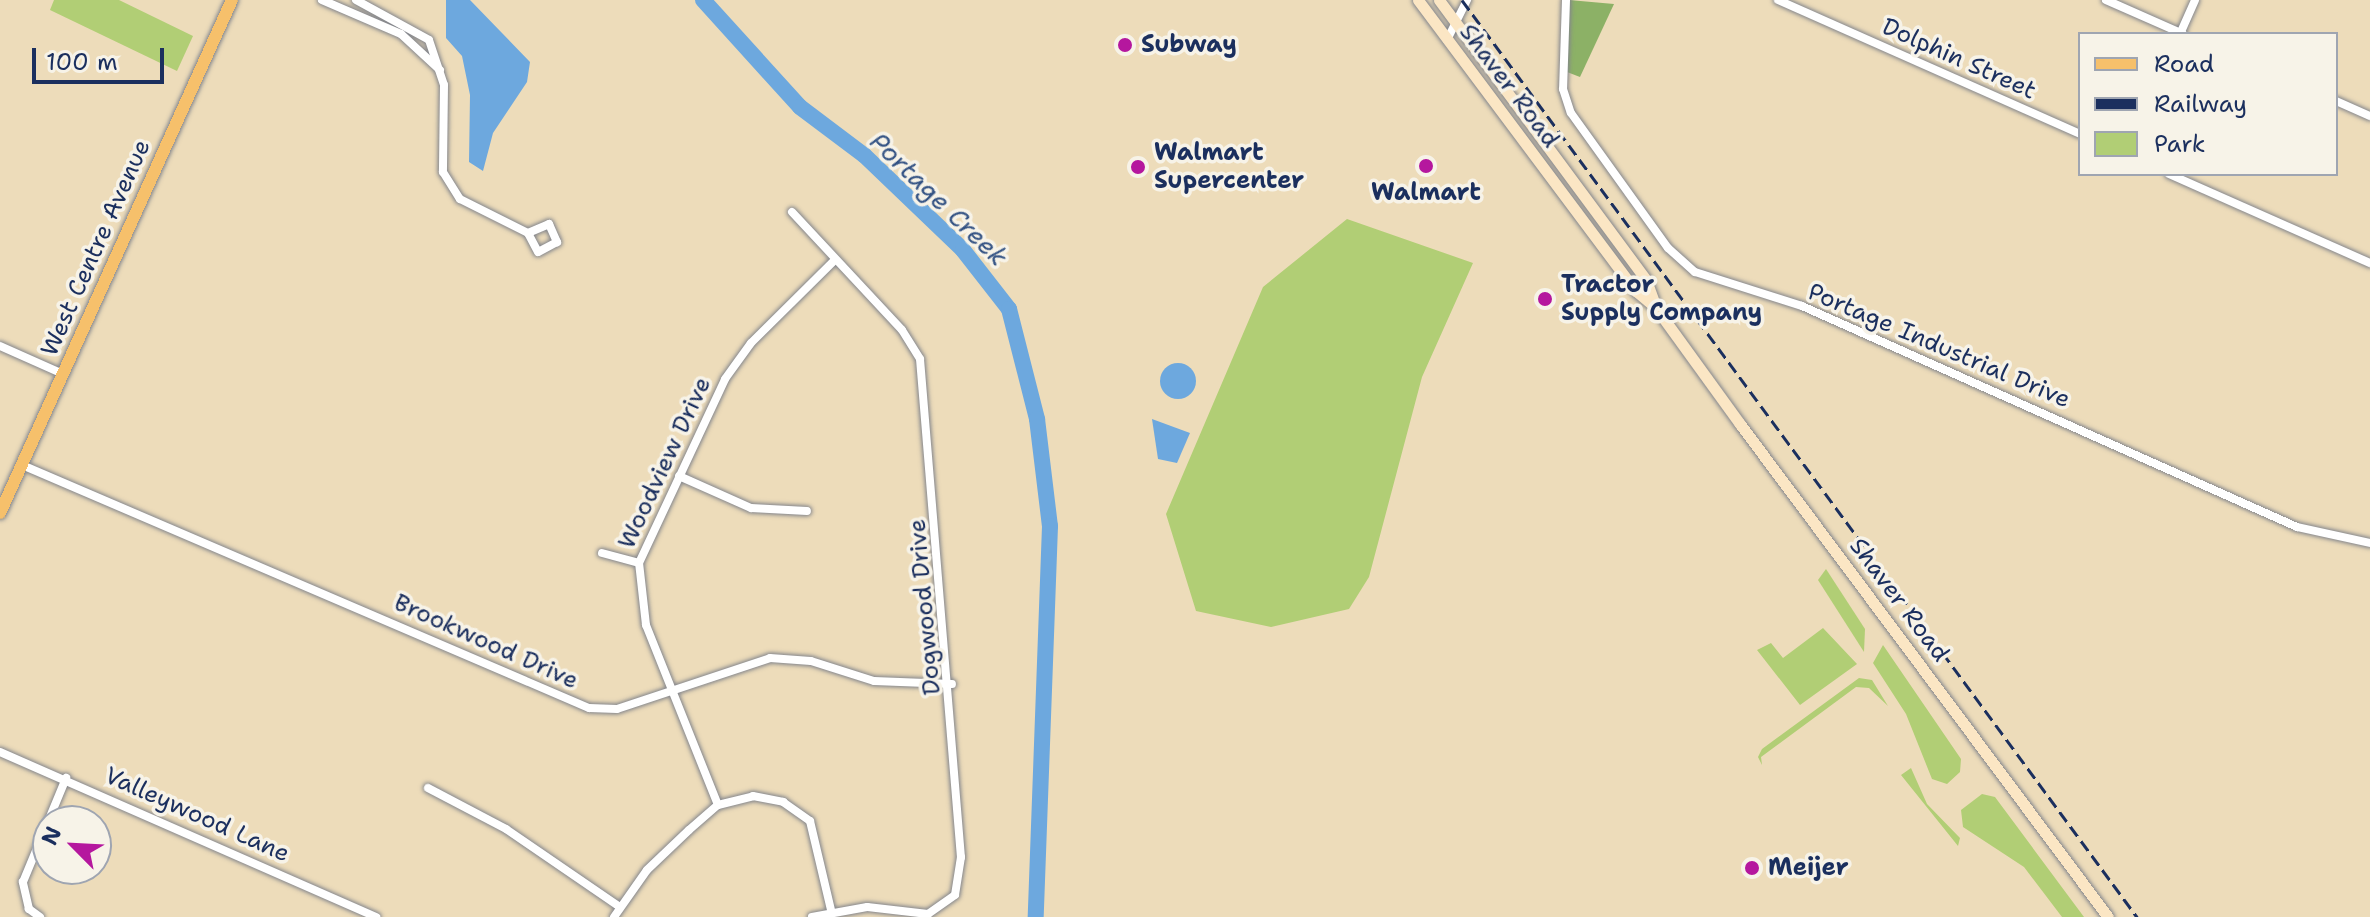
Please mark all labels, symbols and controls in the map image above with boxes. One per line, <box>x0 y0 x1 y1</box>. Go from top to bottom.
street label: Dolphin Street <box>1878 12 2040 106</box>
street label: Shaver Road <box>1453 18 1565 154</box>
place label: Subway <box>1141 31 1237 59</box>
scale bar <box>36 32 168 82</box>
legend <box>2078 32 2338 176</box>
marker: Subway <box>1116 36 1134 54</box>
text: 100 m <box>46 46 118 78</box>
text: Road <box>2154 48 2214 80</box>
text: Railway <box>2154 88 2247 120</box>
water label: Portage Creek <box>864 126 1014 272</box>
text: Park <box>2154 128 2206 160</box>
street label: West Centre Avenue <box>35 135 157 361</box>
place label: Walmart Supercenter <box>1154 139 1304 195</box>
marker: Walmart <box>1417 157 1435 175</box>
marker: Walmart Supercenter <box>1129 158 1147 176</box>
place label: Walmart <box>1371 179 1481 207</box>
place label: Tractor Supply Company <box>1561 271 1762 327</box>
street label: Portage Industrial Drive <box>1803 278 2075 414</box>
marker: Tractor Supply Company <box>1536 290 1554 308</box>
street label: Woodview Drive <box>613 372 717 554</box>
street label: Dogwood Drive <box>903 518 947 696</box>
street label: Shaver Road <box>1843 532 1955 668</box>
street label: Brookwood Drive <box>389 588 583 696</box>
street label: Valleywood Lane <box>100 761 294 869</box>
north arrow <box>32 805 112 885</box>
text: N <box>35 822 68 850</box>
place label: Meijer <box>1768 854 1849 882</box>
marker: Meijer <box>1743 859 1761 877</box>

